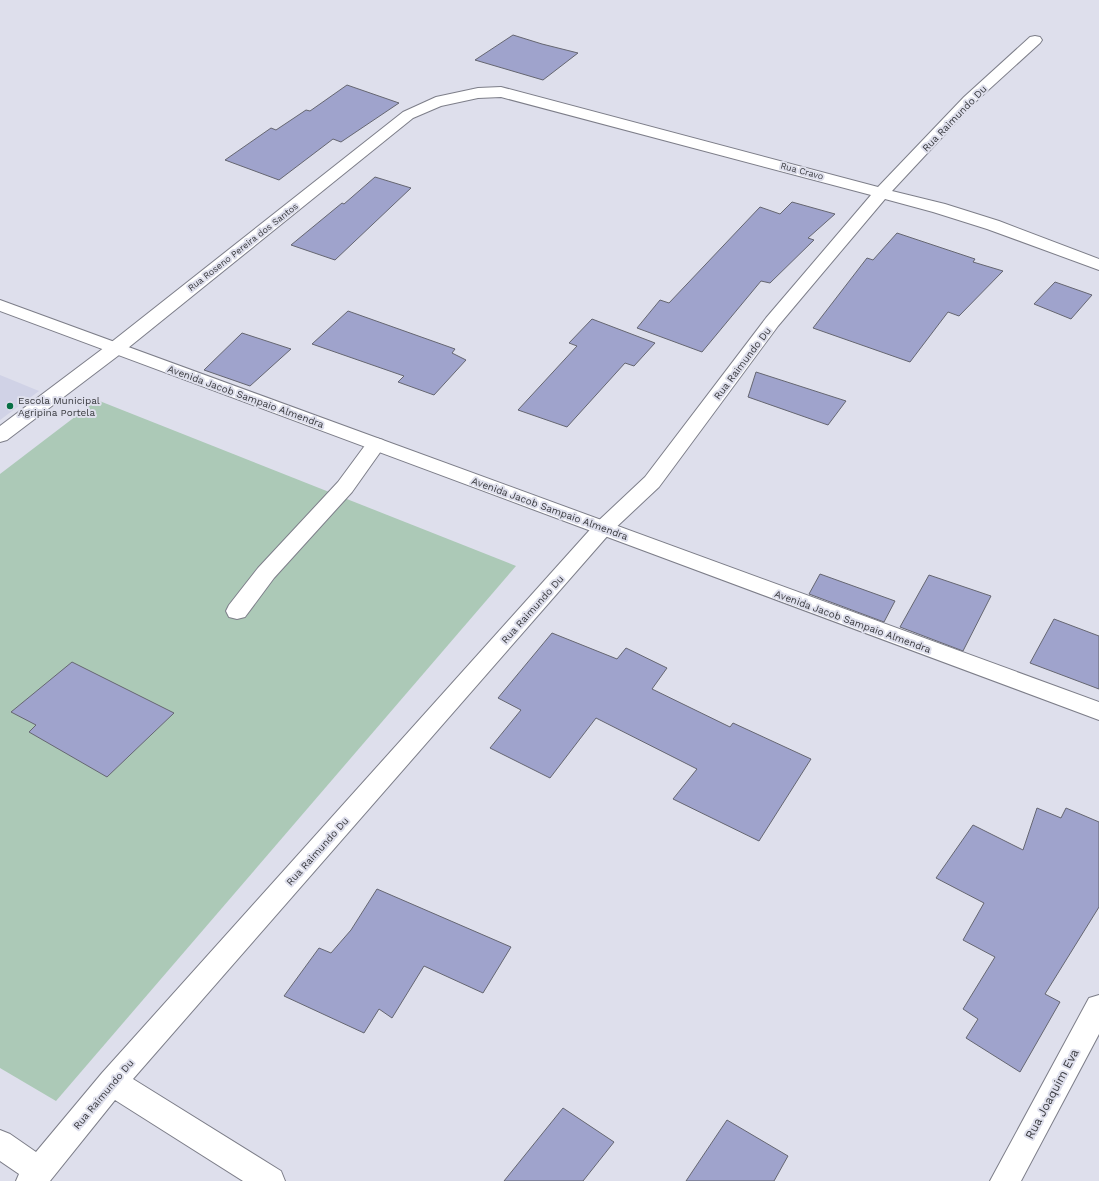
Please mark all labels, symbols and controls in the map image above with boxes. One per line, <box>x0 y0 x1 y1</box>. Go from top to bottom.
street label: Rua Raimundo Du <box>920 83 989 154</box>
street label: Rua Cravo <box>779 160 825 182</box>
street label: Rua Roseno Pereira dos Santos <box>186 201 300 293</box>
street label: Rua Raimundo Du <box>712 325 773 402</box>
street label: Avenida Jacob Sampaio Almendra <box>166 363 326 430</box>
place label: Escola Municipal Agripina Portela <box>18 395 100 418</box>
marker: Escola Municipal Agripina Portela <box>5 401 15 411</box>
street label: Avenida Jacob Sampaio Almendra <box>470 475 630 542</box>
street label: Rua Raimundo Du <box>499 573 566 646</box>
street label: Avenida Jacob Sampaio Almendra <box>773 588 933 655</box>
street label: Rua Raimundo Du <box>284 815 351 888</box>
street label: Rua Joaquim Eva <box>1022 1046 1082 1141</box>
street label: Rua Raimundo Du <box>71 1057 136 1131</box>

